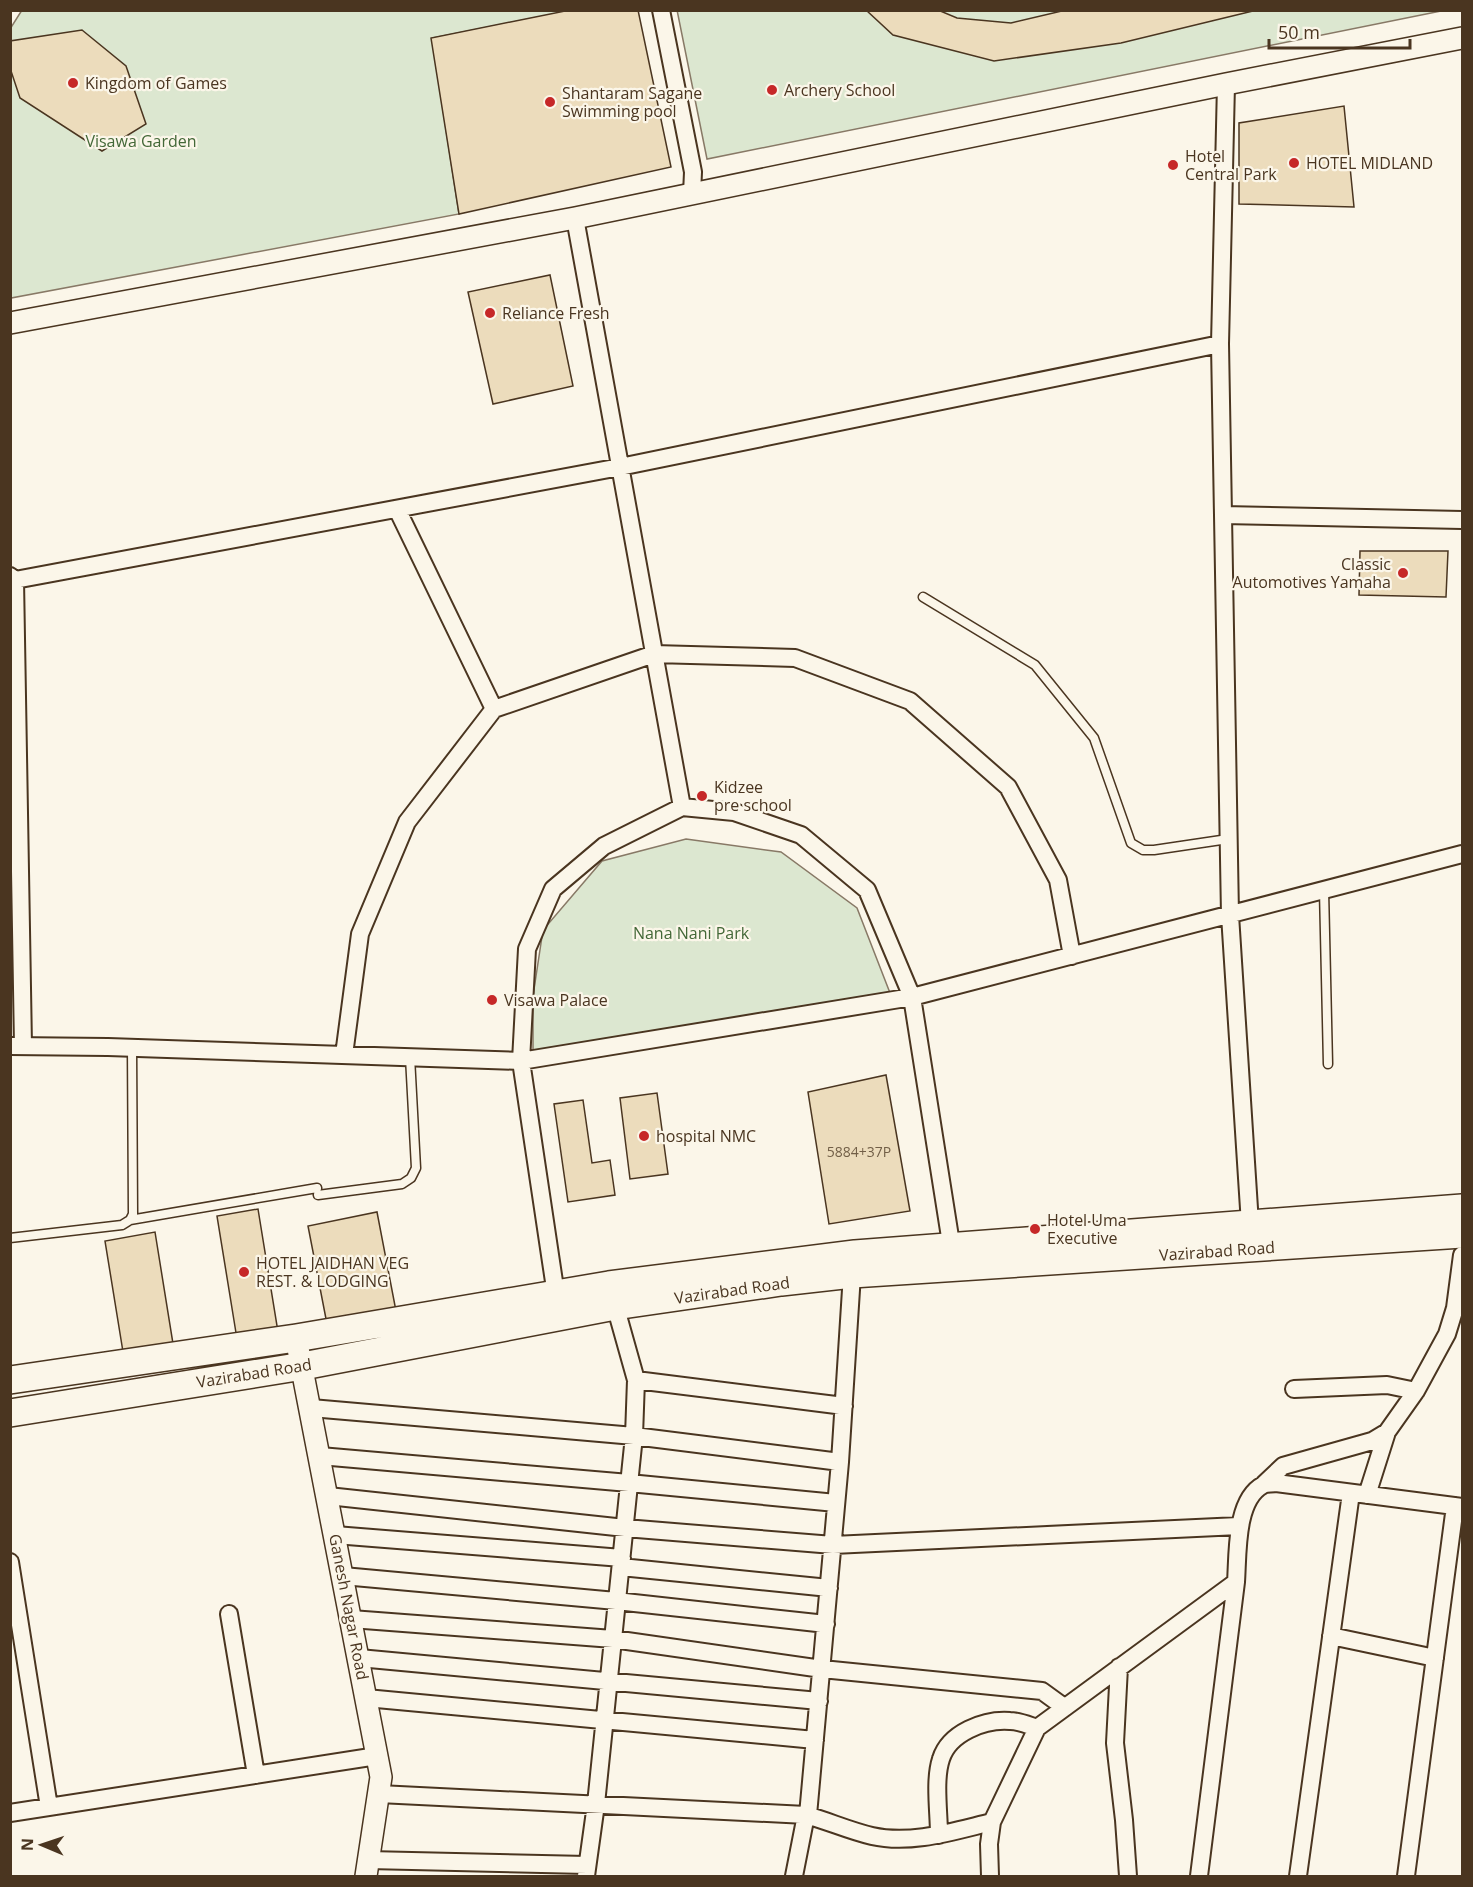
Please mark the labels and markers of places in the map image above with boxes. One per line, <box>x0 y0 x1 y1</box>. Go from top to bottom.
place label: Kingdom of Games <box>85 72 227 94</box>
marker: Kingdom of Games <box>66 76 80 90</box>
place label: Archery School <box>784 79 895 101</box>
place label: Shantaram Sagane Swimming pool <box>562 82 702 122</box>
marker: Archery School <box>765 83 779 97</box>
marker: Shantaram Sagane Swimming pool <box>543 95 557 109</box>
place label: Hotel Central Park <box>1185 145 1277 185</box>
place label: HOTEL MIDLAND <box>1306 152 1433 174</box>
marker: HOTEL MIDLAND <box>1287 156 1301 170</box>
marker: Hotel Central Park <box>1166 158 1180 172</box>
place label: Reliance Fresh <box>502 302 610 324</box>
marker: Reliance Fresh <box>483 306 497 320</box>
place label: Classic Automotives Yamaha <box>1233 553 1391 593</box>
marker: Classic Automotives Yamaha <box>1396 566 1410 580</box>
place label: Kidzee pre school <box>714 776 792 816</box>
marker: Kidzee pre school <box>695 789 709 803</box>
place label: Visawa Palace <box>504 989 608 1011</box>
marker: Visawa Palace <box>485 993 499 1007</box>
place label: hospital NMC <box>656 1125 756 1147</box>
marker: hospital NMC <box>637 1129 651 1143</box>
place label: Hotel Uma Executive <box>1047 1209 1127 1249</box>
marker: Hotel Uma Executive <box>1028 1222 1042 1236</box>
place label: HOTEL JAIDHAN VEG REST. & LODGING <box>256 1252 409 1292</box>
marker: HOTEL JAIDHAN VEG REST. & LODGING <box>237 1265 251 1279</box>

